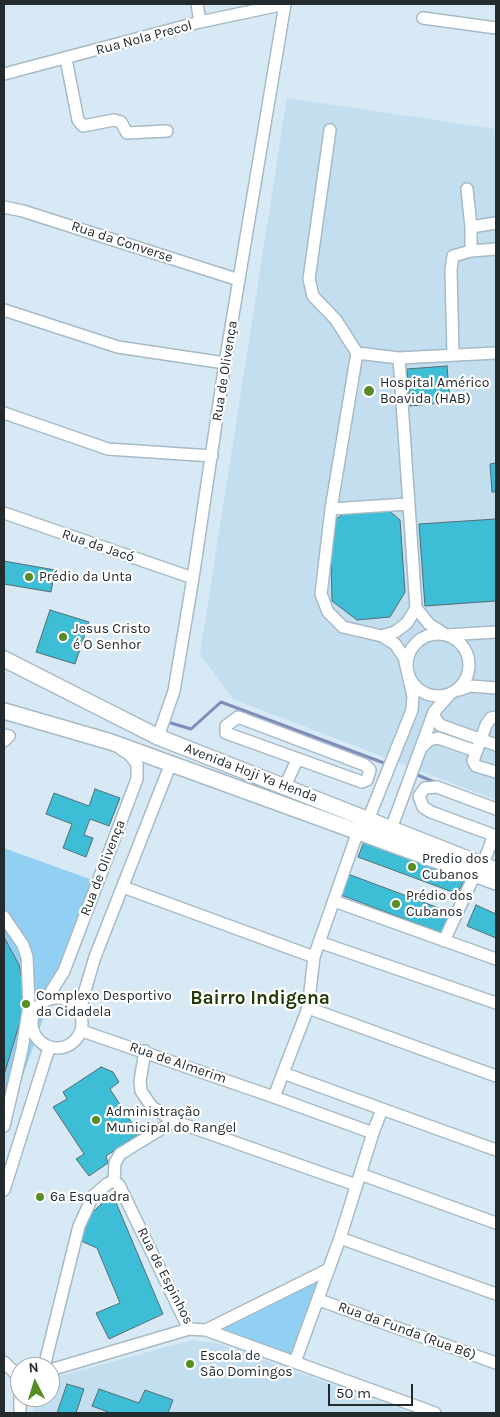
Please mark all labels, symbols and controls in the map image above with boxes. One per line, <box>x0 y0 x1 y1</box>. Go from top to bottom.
street label: Rua Nola Precol <box>94 17 194 59</box>
street label: Rua da Converse <box>69 218 175 266</box>
street label: Rua de Olivença <box>209 319 241 423</box>
place label: Hospital Américo Boavida (HAB) <box>380 375 489 408</box>
marker: Hospital Américo Boavida (HAB) <box>362 384 376 398</box>
street label: Rua da Jacó <box>60 526 136 566</box>
place label: Prédio da Unta <box>39 569 132 585</box>
marker: Prédio da Unta <box>23 571 35 583</box>
place label: Jesus Cristo é O Senhor <box>73 621 150 654</box>
marker: Jesus Cristo é O Senhor <box>57 631 69 643</box>
street label: Avenida Hoji Ya Henda <box>182 740 320 806</box>
street label: Rua de Olivença <box>77 818 129 918</box>
place label: Predio dos Cubanos <box>422 851 489 884</box>
marker: Predio dos Cubanos <box>406 861 418 873</box>
place label: Prédio dos Cubanos <box>406 888 473 920</box>
marker: Prédio dos Cubanos <box>390 898 402 910</box>
place label: Complexo Desportivo da Cidadela <box>36 988 172 1020</box>
district label: Bairro Indigena <box>190 988 330 1010</box>
marker: Complexo Desportivo da Cidadela <box>20 998 32 1010</box>
street label: Rua de Almerim <box>127 1039 229 1087</box>
place label: Administração Municipal do Rangel <box>106 1104 237 1136</box>
marker: Administração Municipal do Rangel <box>90 1114 102 1126</box>
place label: 6ª Esquadra <box>50 1189 130 1205</box>
marker: 6ª Esquadra <box>34 1191 46 1203</box>
street label: Rua de Espinhos <box>133 1225 197 1327</box>
street label: Rua da Funda (Rua B6) <box>336 1298 478 1364</box>
place label: Escola de São Domingos <box>200 1348 293 1380</box>
north arrow <box>10 1357 60 1407</box>
marker: Escola de São Domingos <box>184 1358 196 1370</box>
text: N <box>28 1359 39 1376</box>
scale bar <box>330 1374 415 1406</box>
text: 50 m <box>336 1384 371 1402</box>

